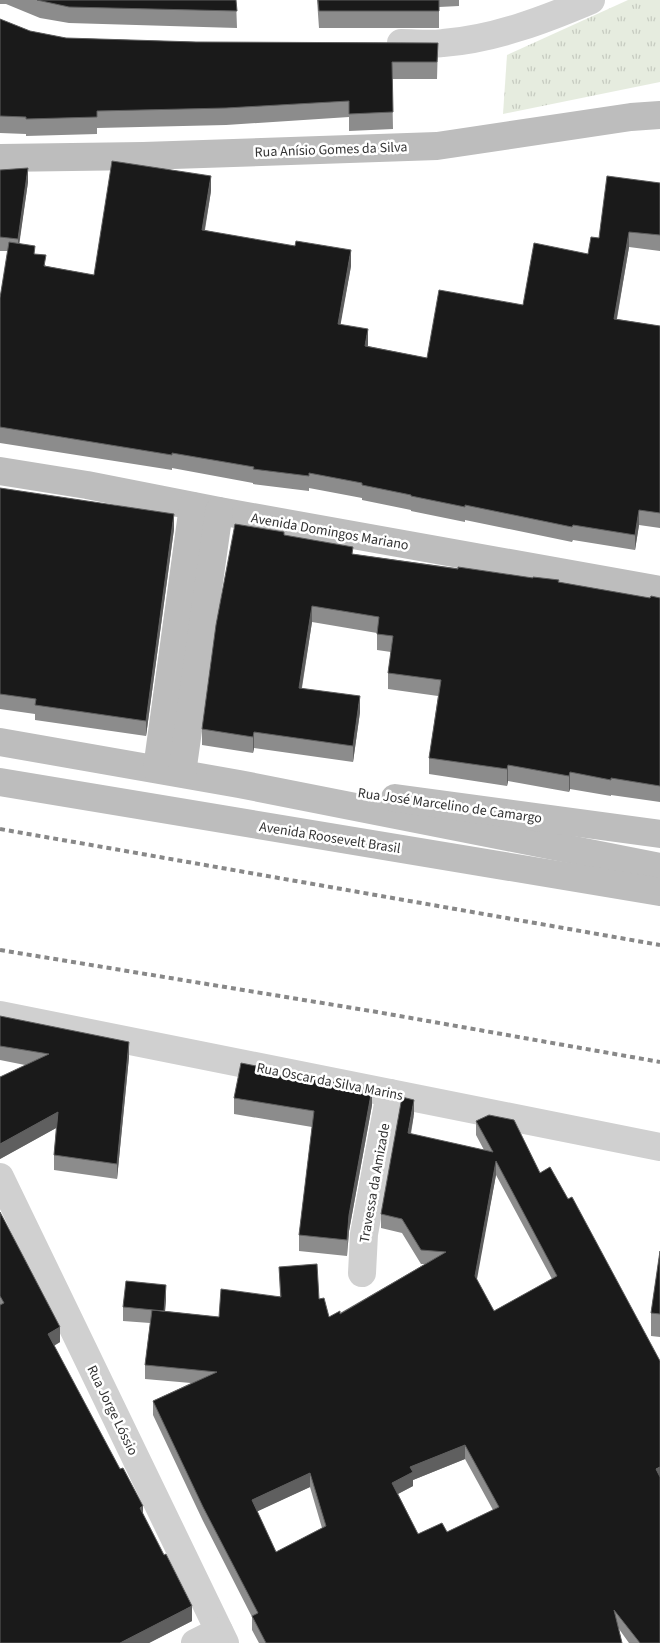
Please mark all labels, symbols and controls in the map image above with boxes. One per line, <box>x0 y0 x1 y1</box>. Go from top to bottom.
street label: Rua Anísio Gomes da Silva <box>254 137 408 163</box>
street label: Avenida Domingos Mariano <box>250 508 410 556</box>
street label: Rua José Marcelino de Camargo <box>356 783 543 829</box>
street label: Avenida Roosevelt Brasil <box>258 817 402 859</box>
street label: Rua Oscar da Silva Marins <box>255 1058 405 1106</box>
street label: Travessa da Amizade <box>355 1122 395 1245</box>
street label: Rua Jorge Lóssio <box>82 1362 143 1459</box>

